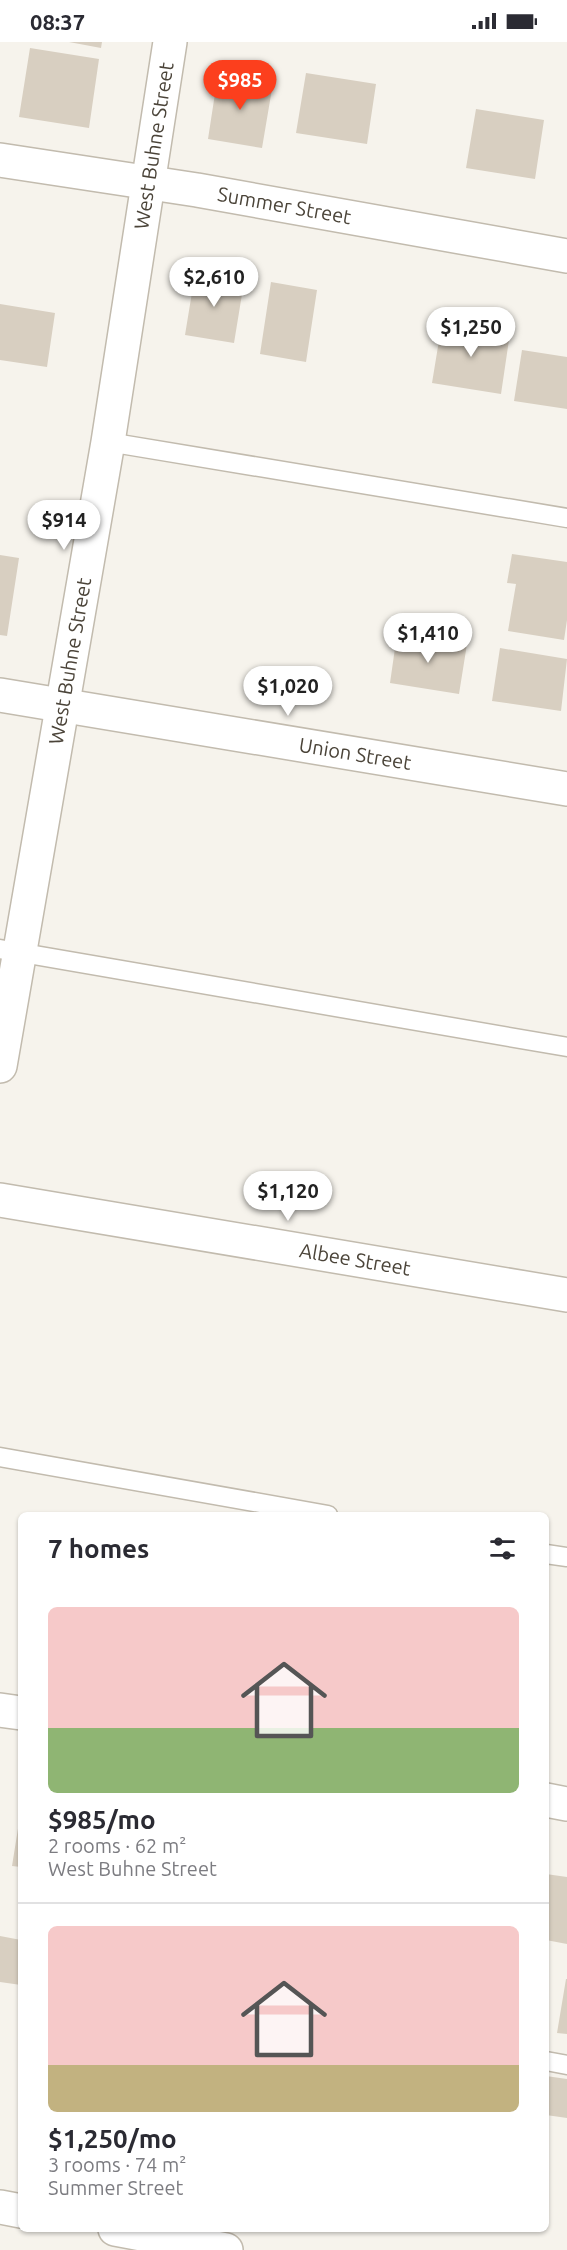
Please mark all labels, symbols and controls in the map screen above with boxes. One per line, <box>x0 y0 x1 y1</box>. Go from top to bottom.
text: 08:37 <box>30 9 85 34</box>
street label: West Buhne Street <box>129 60 178 231</box>
pin: $985 <box>204 60 276 111</box>
text: $985 <box>217 68 263 91</box>
street label: Summer Street <box>216 182 353 228</box>
pin: $2,610 <box>165 257 263 308</box>
text: $2,610 <box>183 265 245 288</box>
pin: $1,250 <box>422 307 520 358</box>
text: $1,250 <box>440 315 502 338</box>
pin: $914 <box>28 500 100 551</box>
text: $914 <box>41 508 87 531</box>
street label: West Buhne Street <box>44 576 95 746</box>
pin: $1,410 <box>379 613 477 664</box>
text: $1,410 <box>397 621 459 644</box>
pin: $1,020 <box>239 666 337 717</box>
text: $1,020 <box>257 674 319 697</box>
street label: Union Street <box>297 733 413 774</box>
pin: $1,120 <box>239 1171 337 1222</box>
text: $1,120 <box>257 1179 319 1202</box>
street label: Albee Street <box>298 1238 413 1280</box>
icon: filters <box>486 1532 519 1565</box>
text: 7 homes <box>48 1534 149 1563</box>
icon: home <box>230 1646 338 1754</box>
text: $985/mo <box>48 1805 156 1834</box>
text: 2 rooms · 62 m² <box>48 1834 186 1857</box>
text: West Buhne Street <box>48 1857 217 1880</box>
icon: home <box>230 1965 338 2073</box>
text: $1,250/mo <box>48 2124 177 2153</box>
text: 3 rooms · 74 m² <box>48 2153 186 2176</box>
text: Summer Street <box>48 2176 183 2199</box>

